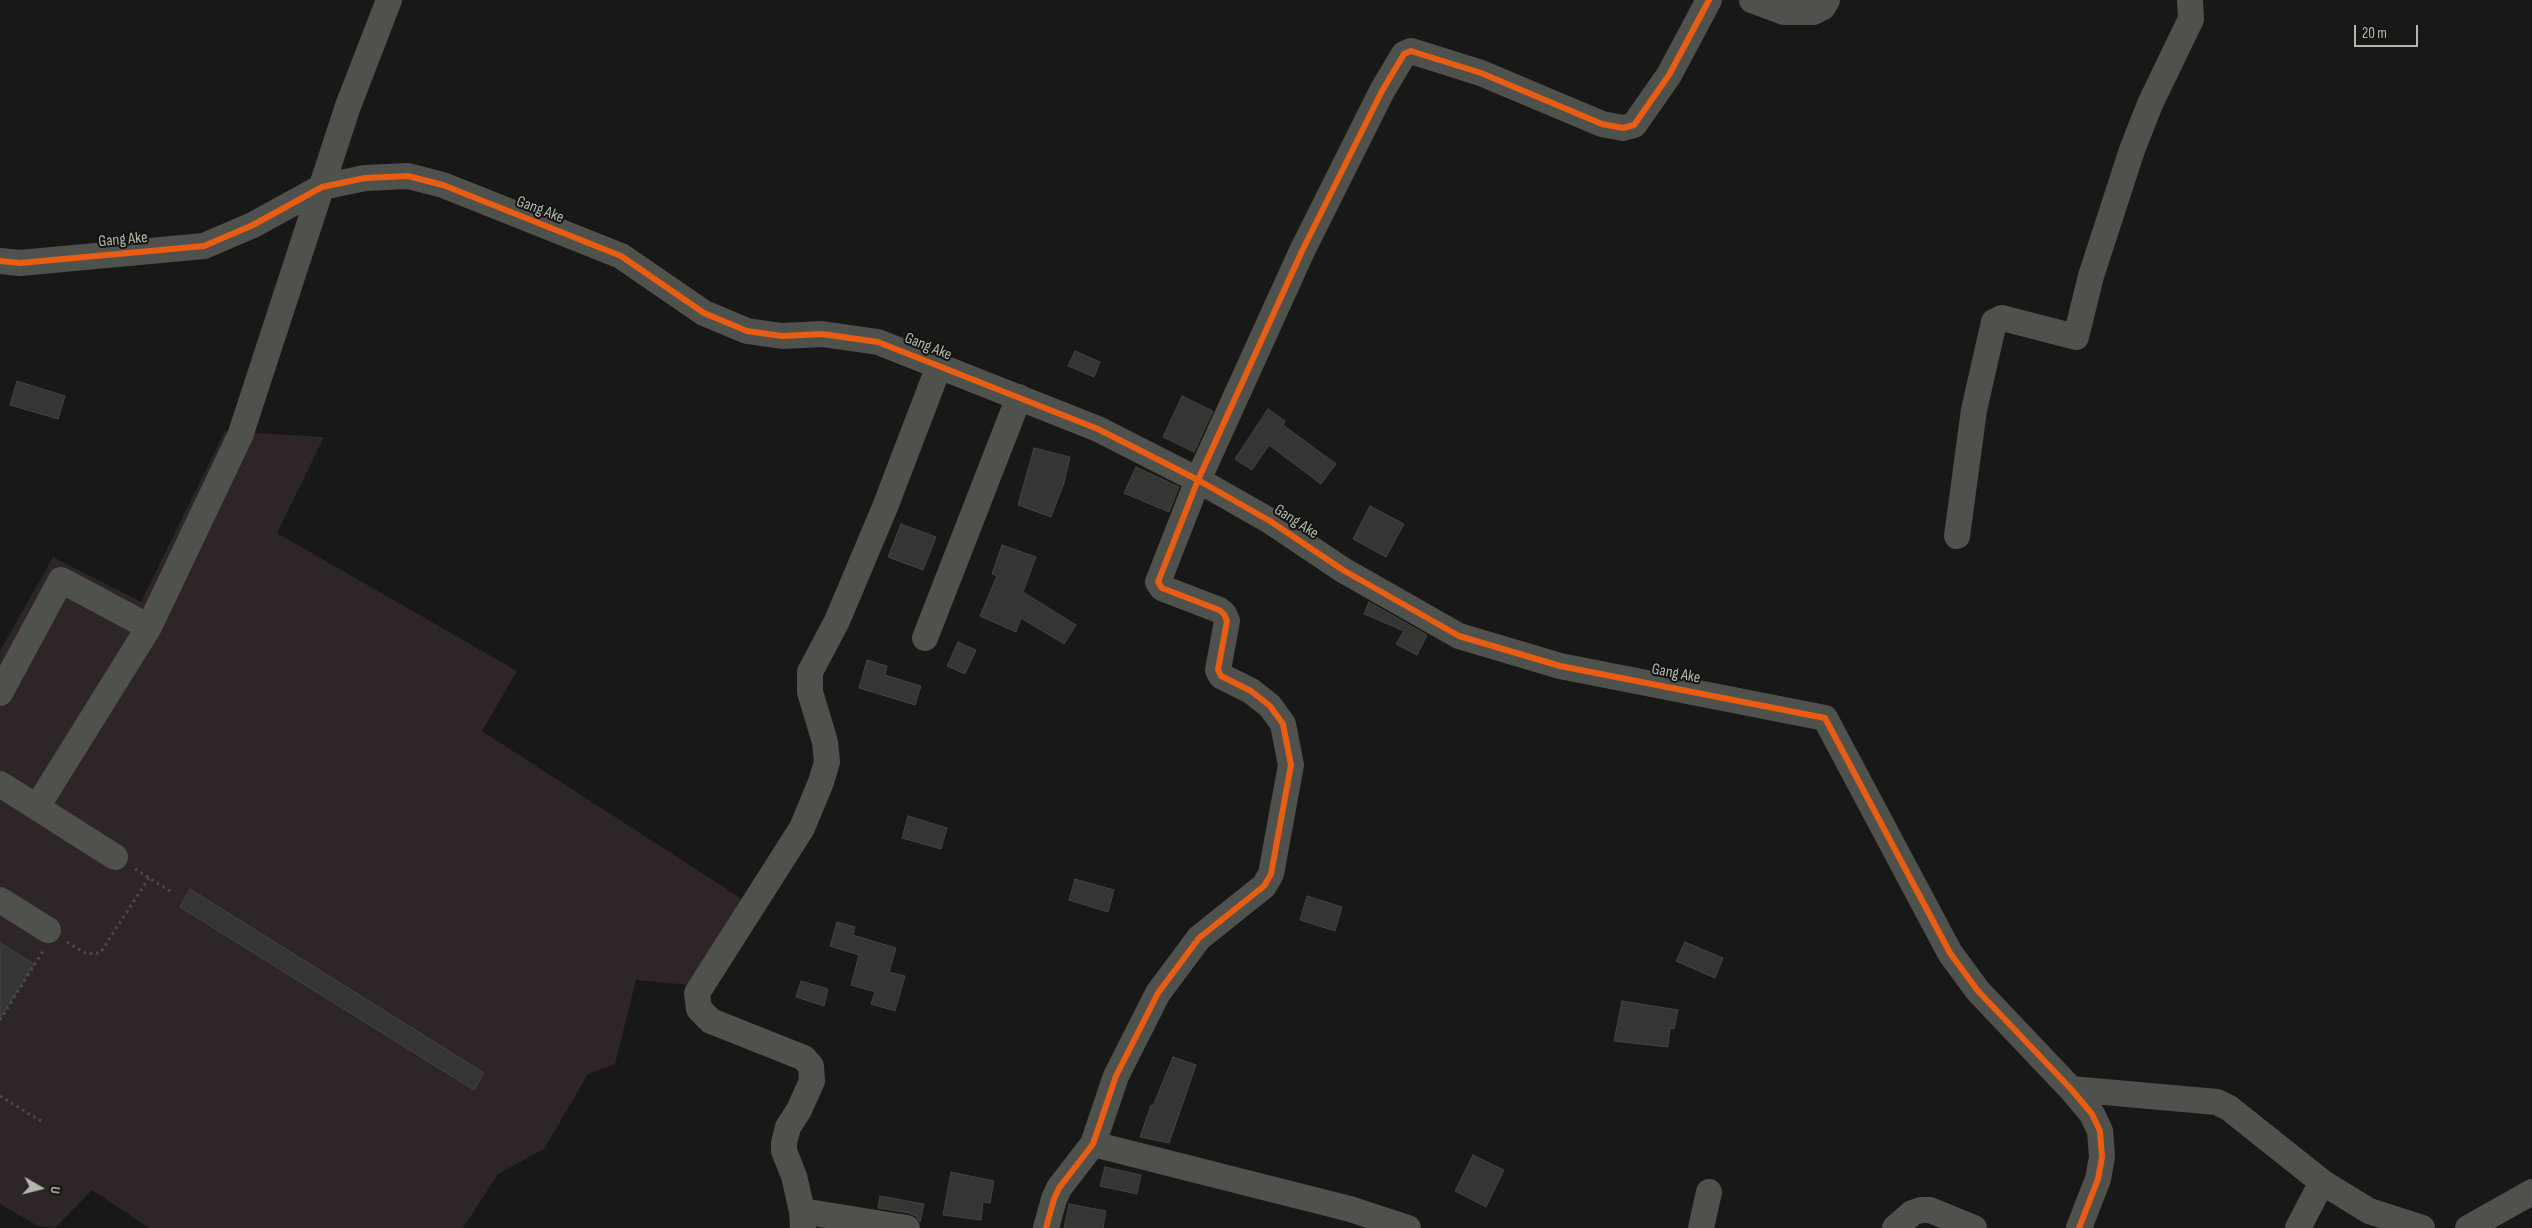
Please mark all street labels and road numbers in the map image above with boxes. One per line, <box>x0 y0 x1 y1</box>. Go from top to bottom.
street label: Gang Ake <box>514 192 566 228</box>
street label: Gang Ake <box>98 228 148 252</box>
street label: Gang Ake <box>902 329 954 365</box>
street label: Gang Ake <box>1270 501 1322 543</box>
street label: Gang Ake <box>1650 660 1702 688</box>

